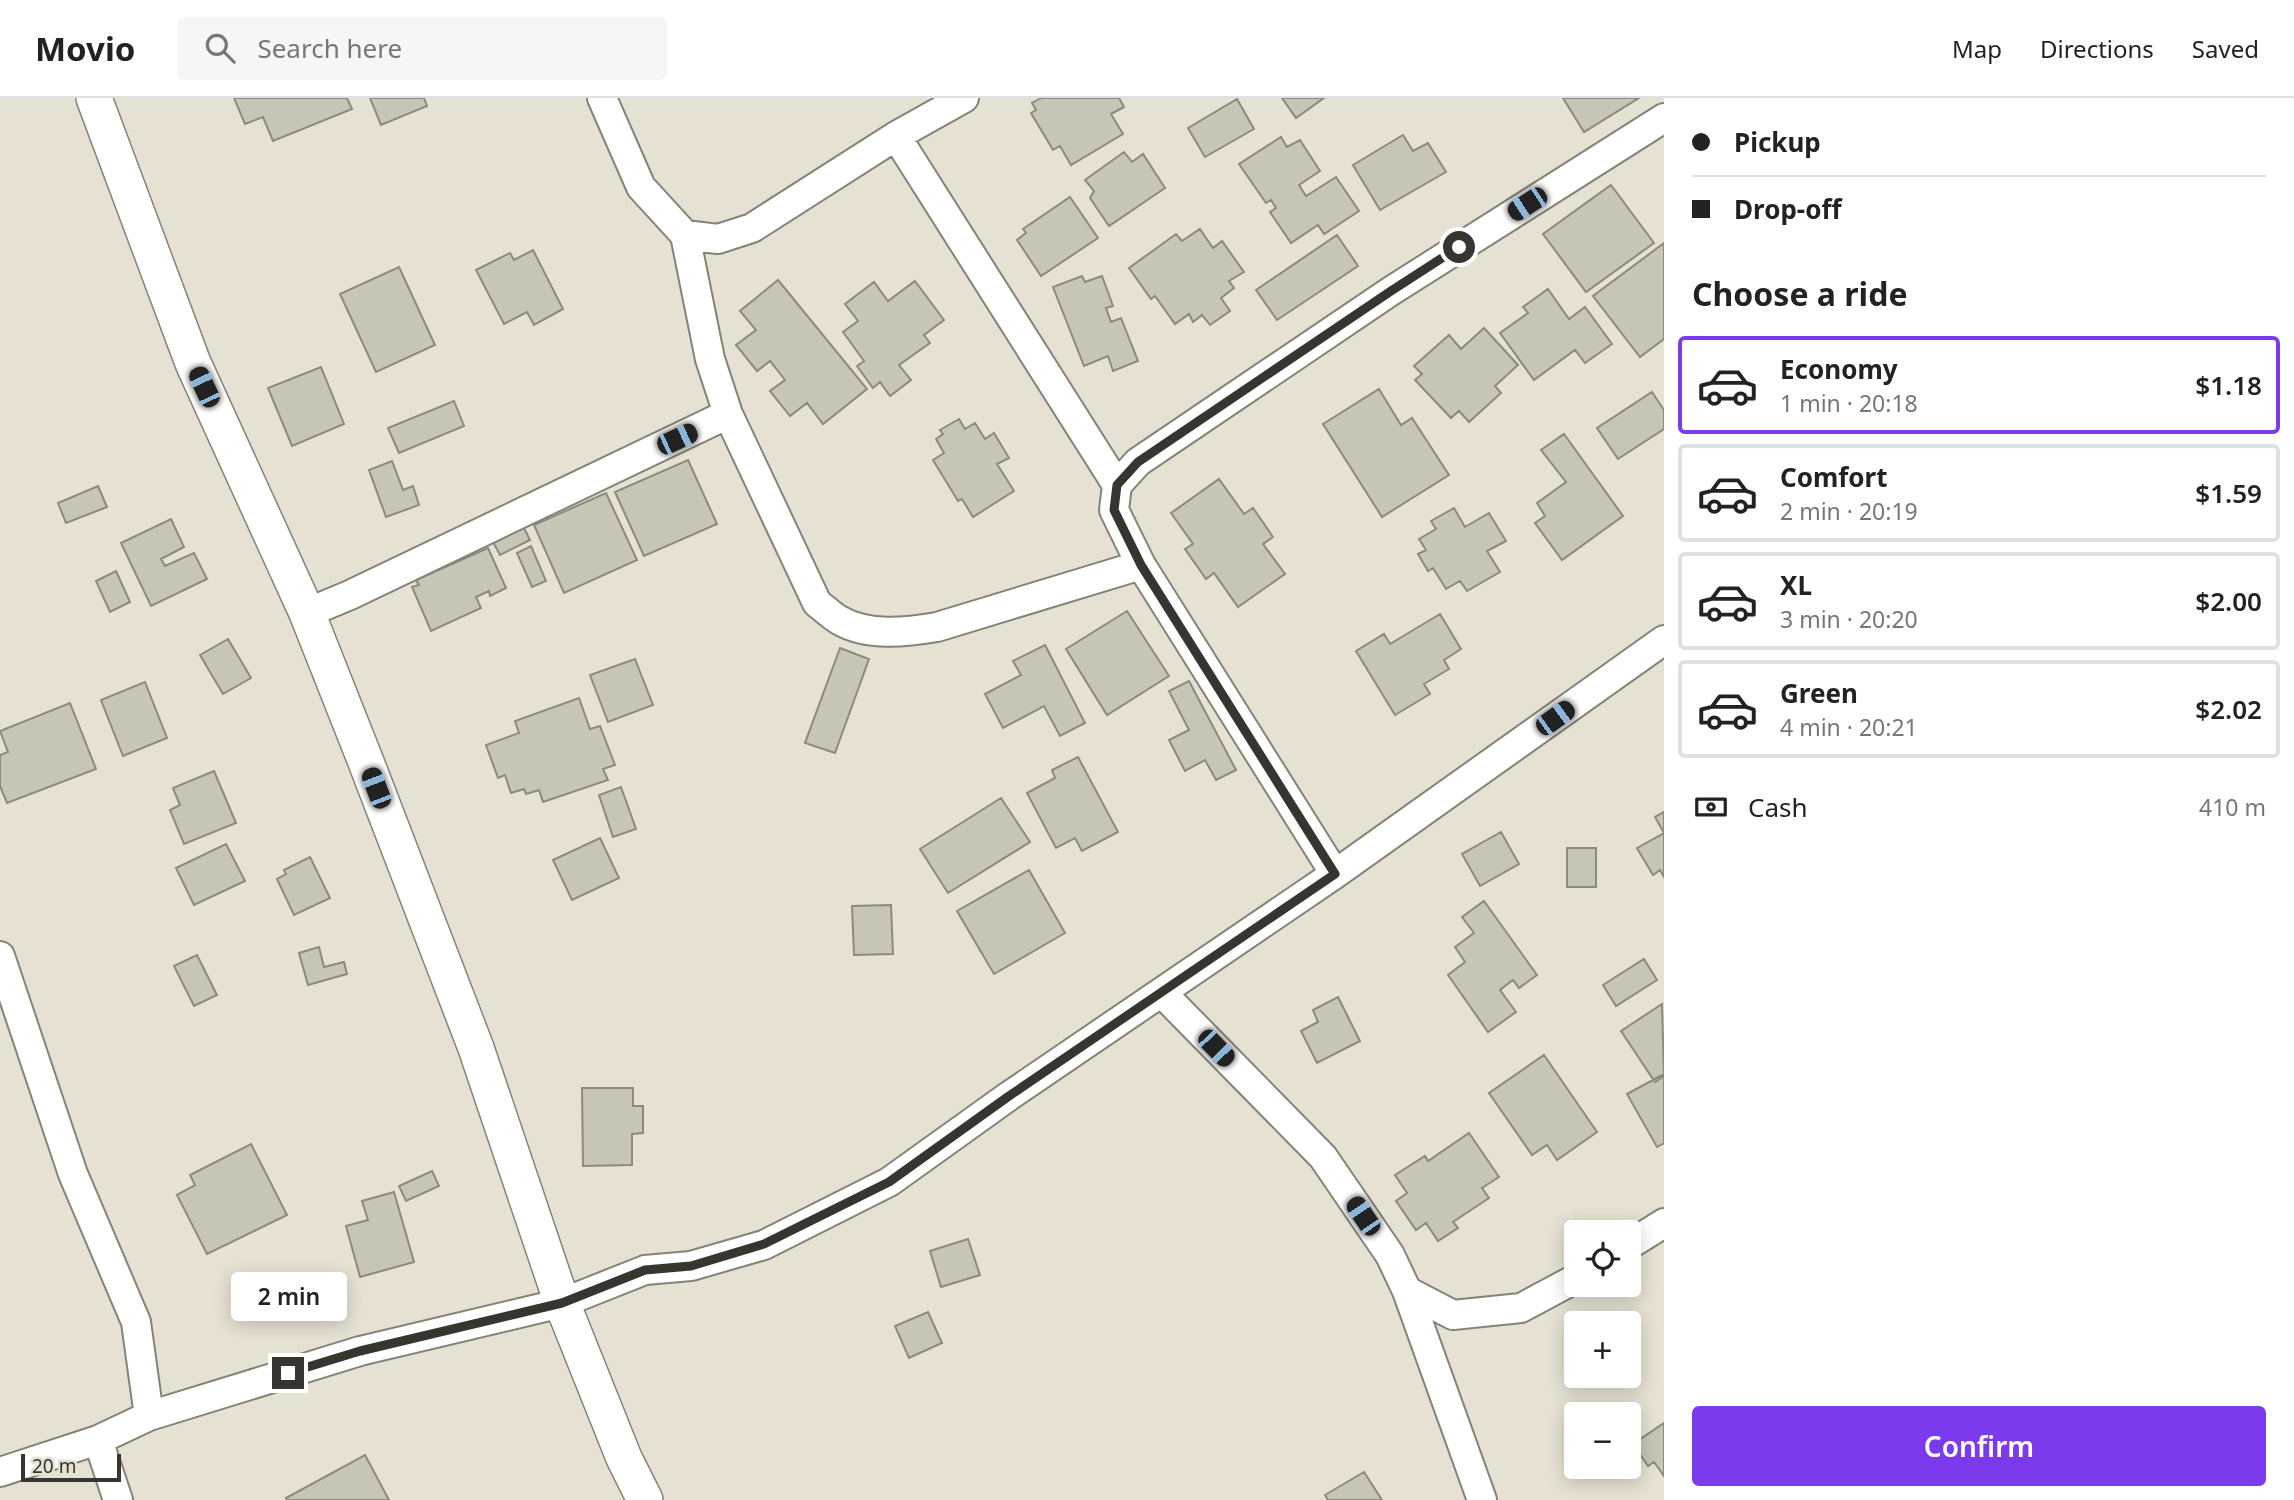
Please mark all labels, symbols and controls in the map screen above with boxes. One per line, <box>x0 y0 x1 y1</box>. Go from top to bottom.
search box <box>177 17 667 80</box>
text: Movio <box>35 26 135 71</box>
icon: search <box>201 29 239 67</box>
text: Search here <box>257 30 402 66</box>
text: Map <box>1952 32 2002 65</box>
text: Directions <box>2040 32 2154 65</box>
text: Saved <box>2192 32 2259 65</box>
text: Pickup <box>1734 124 1821 160</box>
car <box>1504 184 1551 224</box>
text: Drop-off <box>1734 191 1841 227</box>
route start <box>1443 231 1475 263</box>
text: Choose a ride <box>1692 272 1908 315</box>
text: Economy <box>1780 351 1898 387</box>
icon: car <box>1696 354 1759 417</box>
car <box>186 364 223 410</box>
text: $1.18 <box>2195 367 2262 403</box>
text: 1 min · 20:18 <box>1780 387 1918 419</box>
car <box>654 421 701 457</box>
text: Comfort <box>1780 459 1888 495</box>
icon: car <box>1696 462 1759 525</box>
text: $1.59 <box>2195 475 2262 511</box>
text: 2 min · 20:19 <box>1780 495 1918 527</box>
text: XL <box>1780 567 1812 603</box>
icon: car <box>1696 570 1759 633</box>
text: $2.00 <box>2195 583 2262 619</box>
text: 3 min · 20:20 <box>1780 603 1918 635</box>
text: Green <box>1780 675 1858 711</box>
icon: car <box>1696 678 1759 741</box>
text: $2.02 <box>2195 691 2262 727</box>
car <box>1532 697 1579 739</box>
text: 4 min · 20:21 <box>1780 711 1918 743</box>
car <box>359 765 394 811</box>
icon: cash <box>1692 788 1730 826</box>
text: Cash <box>1748 789 1808 825</box>
text: 410 m <box>2199 791 2266 823</box>
car <box>1194 1026 1239 1070</box>
car <box>1343 1193 1384 1239</box>
map controls <box>1564 1220 1641 1479</box>
button: locate <box>1564 1220 1641 1297</box>
callout: 2 min <box>230 1272 346 1320</box>
text: 2 min <box>258 1280 320 1312</box>
button: + <box>1564 1311 1641 1388</box>
route end <box>272 1357 304 1389</box>
button: − <box>1564 1402 1641 1479</box>
button: Confirm <box>1692 1406 2266 1486</box>
scale bar <box>21 1451 121 1483</box>
text: 20 m <box>32 1453 76 1479</box>

